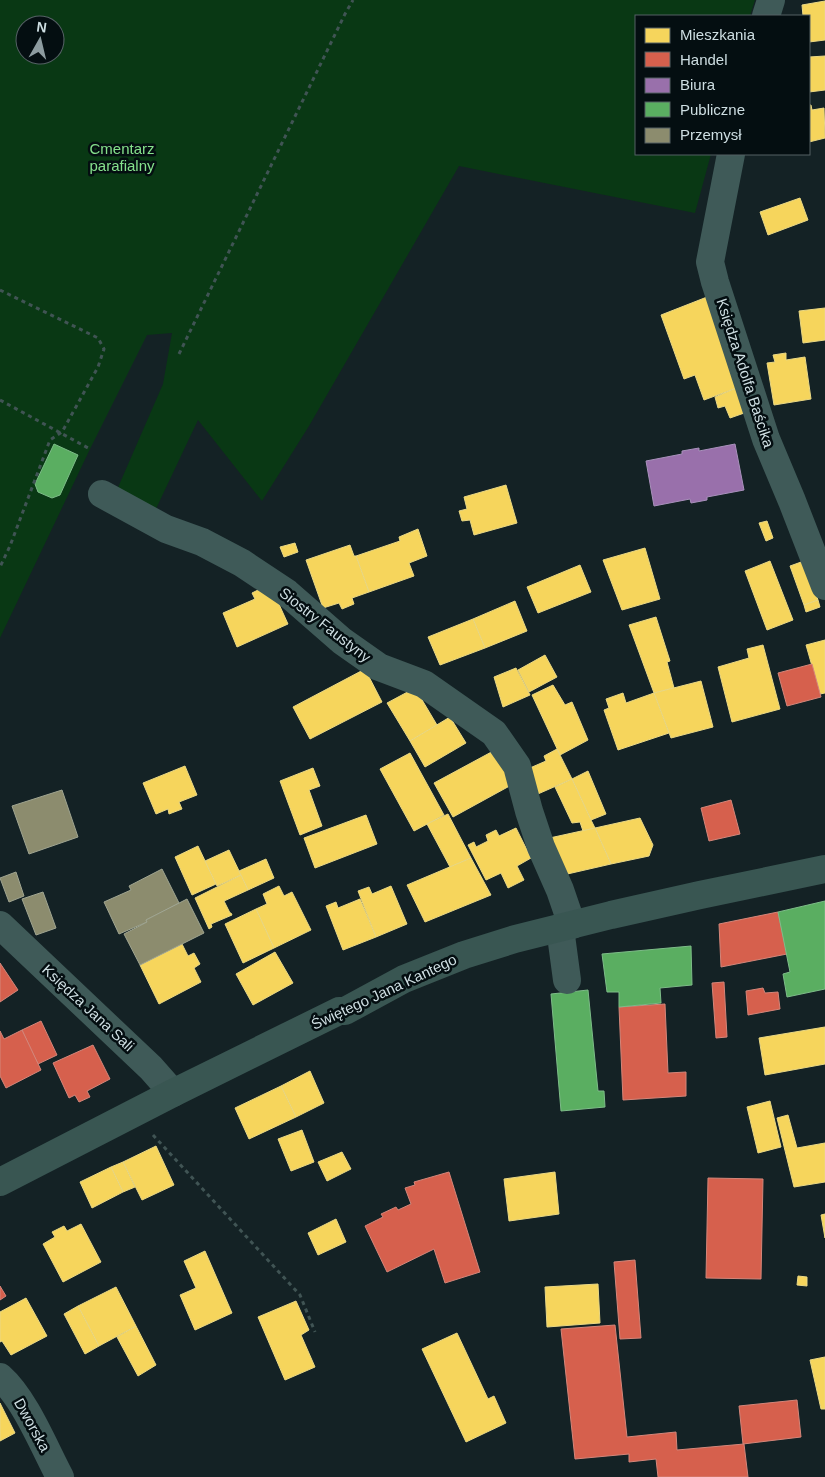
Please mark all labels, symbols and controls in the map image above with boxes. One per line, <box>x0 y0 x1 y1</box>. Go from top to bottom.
north arrow <box>15 15 65 65</box>
legend <box>635 15 810 155</box>
text: N <box>36 18 48 36</box>
text: Mieszkania <box>680 26 756 43</box>
text: Handel <box>680 51 728 68</box>
text: Biura <box>680 76 716 93</box>
text: Publiczne <box>680 101 745 118</box>
text: Przemysł <box>680 126 742 143</box>
park label: Cmentarz parafialny <box>89 140 155 174</box>
street label: Księdza Adolfa Baścika <box>713 296 778 450</box>
street label: Siostry Faustyny <box>276 584 375 666</box>
street label: Świętego Jana Kantego <box>308 950 459 1033</box>
street label: Księdza Jana Sali <box>39 961 138 1055</box>
street label: Dworska <box>11 1395 54 1455</box>

